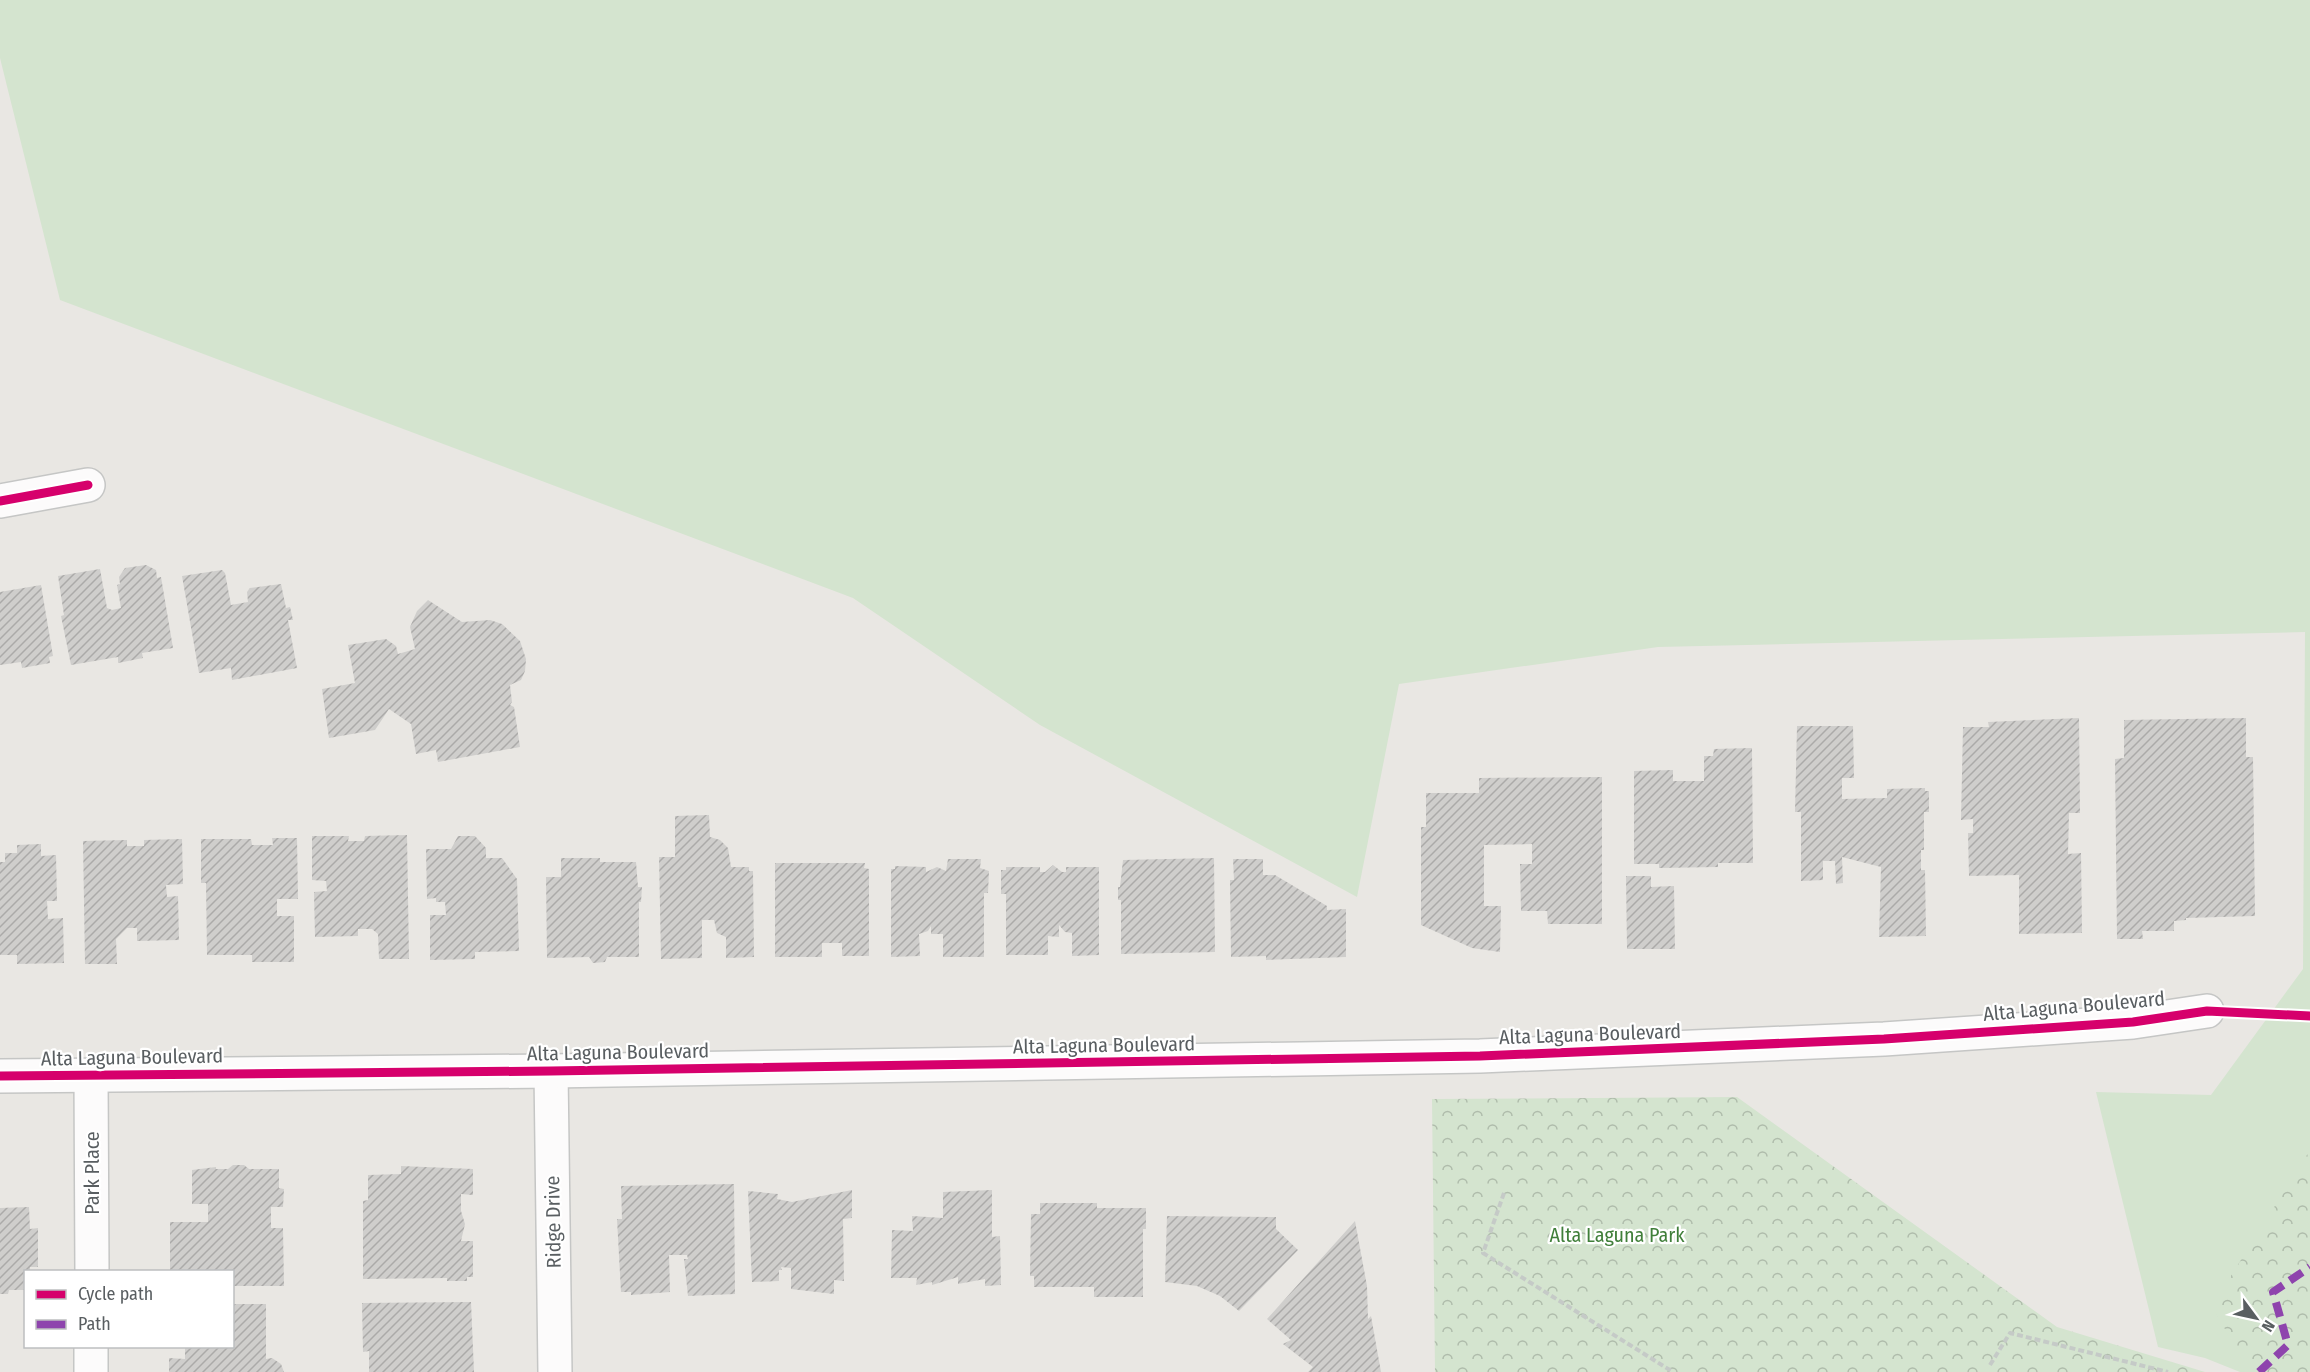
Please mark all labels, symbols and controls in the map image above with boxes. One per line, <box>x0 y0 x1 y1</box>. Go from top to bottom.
street label: Alta Laguna Boulevard <box>1982 986 2166 1026</box>
street label: Alta Laguna Boulevard <box>1499 1019 1681 1049</box>
street label: Alta Laguna Boulevard <box>1013 1031 1195 1059</box>
street label: Alta Laguna Boulevard <box>527 1038 709 1066</box>
street label: Alta Laguna Boulevard <box>41 1043 223 1071</box>
street label: Park Place <box>80 1131 104 1215</box>
street label: Ridge Drive <box>540 1175 566 1269</box>
park label: Alta Laguna Park <box>1549 1223 1685 1247</box>
legend <box>24 1270 234 1348</box>
text: Cycle path <box>78 1283 153 1305</box>
north arrow <box>2226 1288 2286 1348</box>
text: Path <box>78 1313 111 1335</box>
text: N <box>2258 1317 2279 1335</box>

